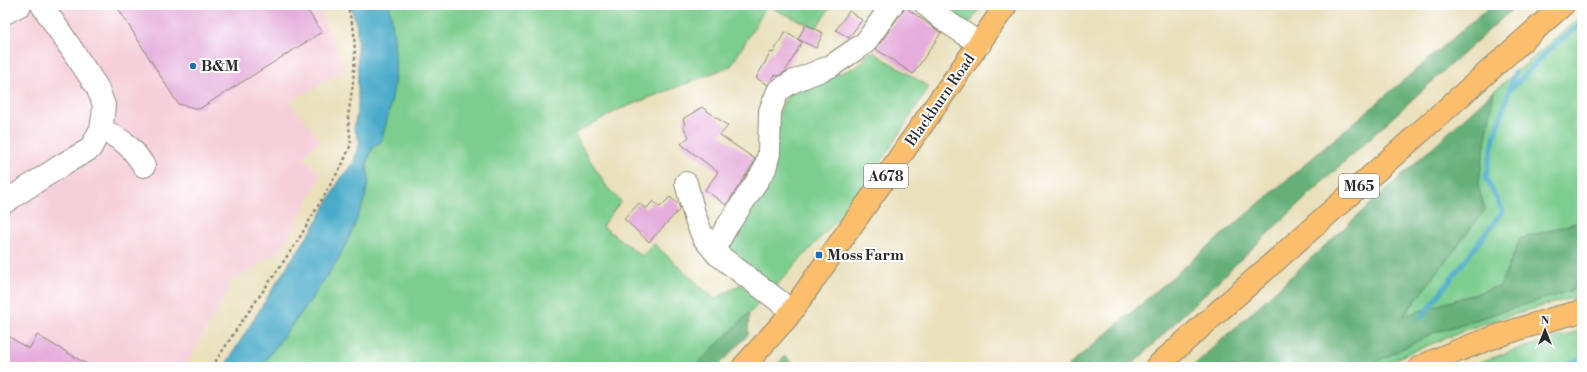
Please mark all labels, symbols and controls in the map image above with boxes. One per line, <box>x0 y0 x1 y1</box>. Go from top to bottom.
street label: Blackburn Road <box>901 50 980 151</box>
place label: B&M <box>201 57 239 76</box>
marker: B&M <box>188 61 198 71</box>
road number: A678 <box>864 164 908 188</box>
road number: M65 <box>1339 174 1379 198</box>
place label: Moss Farm <box>827 246 904 265</box>
marker: Moss Farm <box>814 250 824 260</box>
north arrow <box>1525 310 1565 350</box>
text: N <box>1541 314 1550 328</box>

